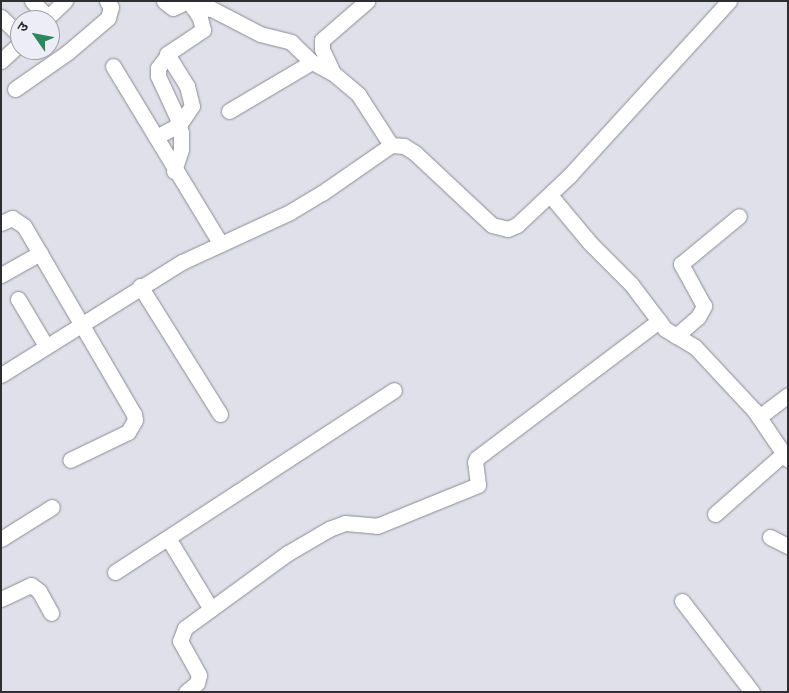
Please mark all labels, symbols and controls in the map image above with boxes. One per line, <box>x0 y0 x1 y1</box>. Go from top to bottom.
north arrow <box>10 10 60 60</box>
text: उ <box>13 19 32 35</box>

